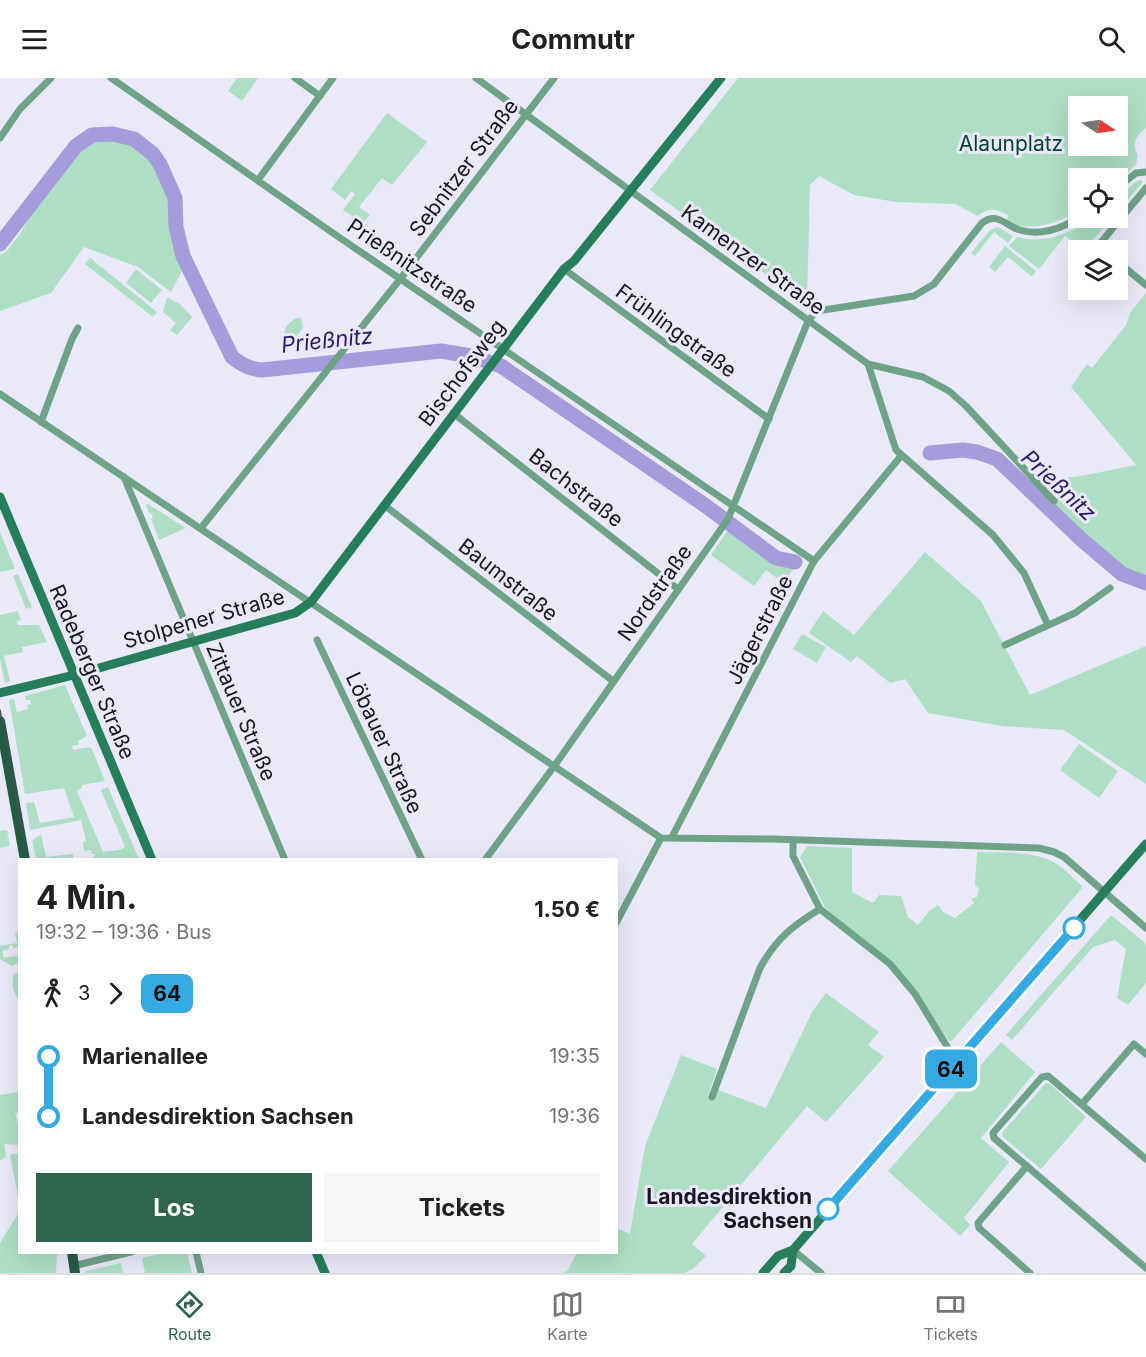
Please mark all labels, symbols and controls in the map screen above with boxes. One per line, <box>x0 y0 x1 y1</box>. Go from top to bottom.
icon: menu <box>18 23 51 56</box>
text: Commutr <box>511 23 635 56</box>
icon: search <box>1095 23 1128 56</box>
street label: Sebnitzer Straße <box>404 94 523 241</box>
north arrow <box>1068 96 1128 156</box>
map controls <box>1068 96 1128 300</box>
park label: Alaunplatz <box>959 131 1063 156</box>
button: locate <box>1068 168 1128 228</box>
street label: Kamenzer Straße <box>677 199 830 320</box>
street label: Prießnitzstraße <box>343 213 482 318</box>
button: layers <box>1068 240 1128 300</box>
street label: Frühlingstraße <box>611 279 741 383</box>
street label: Bischofsweg <box>413 314 510 431</box>
water label: Prießnitz <box>280 322 374 358</box>
street label: Bachstraße <box>524 443 628 532</box>
water label: Prießnitz <box>1017 444 1101 526</box>
street label: Baumstraße <box>454 533 563 626</box>
street label: Nordstraße <box>612 540 697 646</box>
street label: Jägerstraße <box>721 571 798 689</box>
street label: Radeberger Straße <box>44 581 141 763</box>
street label: Stolpener Straße <box>120 584 287 653</box>
street label: Zittauer Straße <box>201 639 282 784</box>
street label: Löbauer Straße <box>341 668 428 817</box>
text: 4 Min. <box>36 877 137 917</box>
text: 1.50 € <box>534 896 600 922</box>
unlabelled marker <box>1063 917 1085 939</box>
text: 19:32 – 19:36 · Bus <box>36 920 212 944</box>
icon: walk <box>36 977 69 1010</box>
icon: forward <box>99 977 132 1010</box>
text: 3 <box>78 981 90 1005</box>
text: 64 <box>153 981 181 1006</box>
text: Marienallee <box>82 1043 208 1069</box>
text: 19:35 <box>549 1044 600 1068</box>
line badge: 64 <box>924 1050 978 1088</box>
text: 64 <box>937 1057 965 1082</box>
text: Landesdirektion Sachsen <box>82 1103 354 1129</box>
text: 19:36 <box>549 1104 600 1128</box>
button: Los <box>36 1173 312 1242</box>
button: Tickets <box>324 1173 600 1242</box>
place label: Landesdirektion Sachsen <box>646 1184 812 1233</box>
marker: Landesdirektion Sachsen <box>817 1198 839 1220</box>
tab: Route <box>168 1288 211 1344</box>
tab: Karte <box>547 1288 588 1344</box>
tab: Tickets <box>923 1288 978 1344</box>

